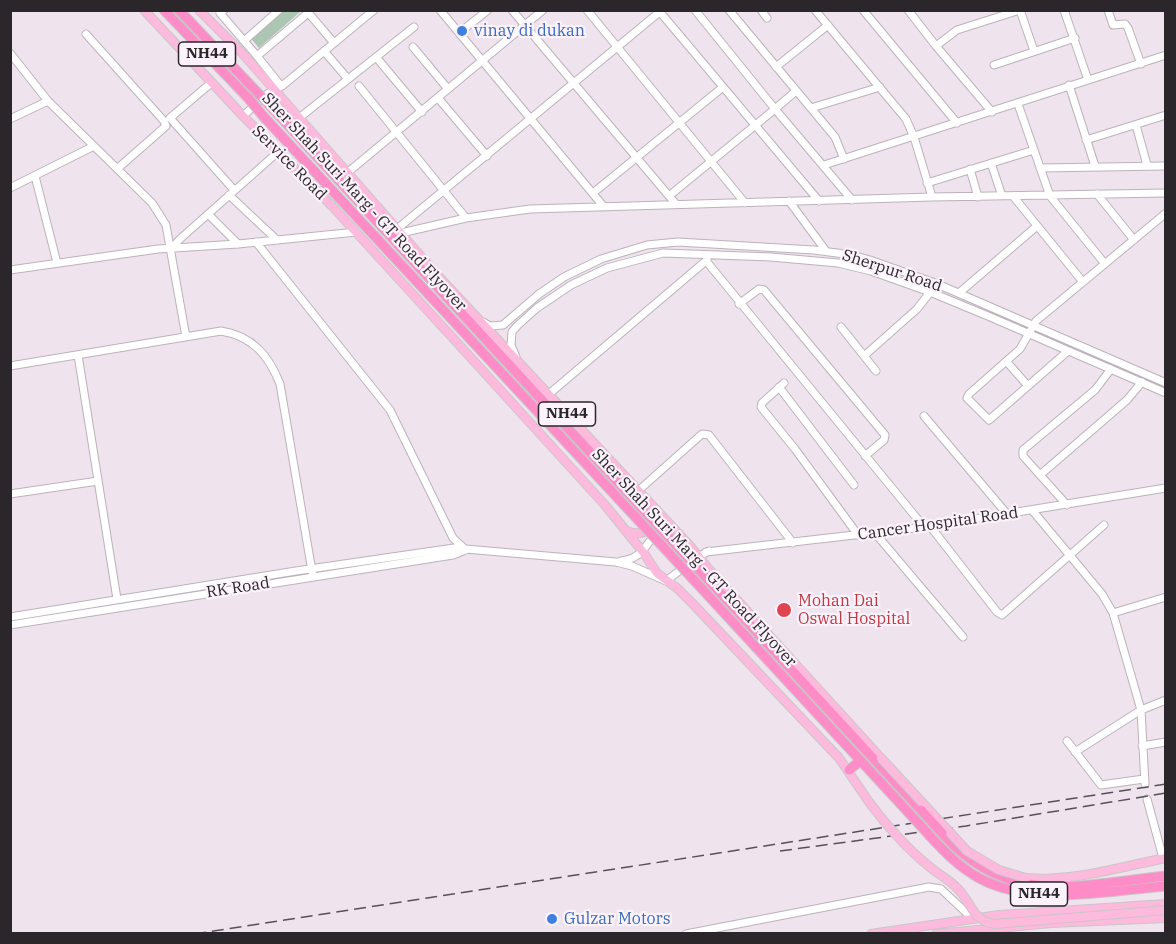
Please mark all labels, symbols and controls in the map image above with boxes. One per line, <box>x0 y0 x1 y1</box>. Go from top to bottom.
place label: vinay di dukan <box>474 21 585 41</box>
marker: vinay di dukan <box>455 24 469 38</box>
road number: NH44 <box>178 42 236 66</box>
street label: Sher Shah Suri Marg - GT Road Flyover <box>258 89 470 315</box>
street label: Service Road <box>248 122 330 204</box>
street label: Sherpur Road <box>840 246 944 296</box>
road number: NH44 <box>538 402 596 426</box>
street label: Sher Shah Suri Marg - GT Road Flyover <box>588 445 800 671</box>
street label: Cancer Hospital Road <box>856 503 1020 545</box>
street label: RK Road <box>205 574 271 602</box>
place label: Mohan Dai Oswal Hospital <box>798 591 910 629</box>
marker: Mohan Dai Oswal Hospital <box>775 601 793 619</box>
road number: NH44 <box>1010 882 1068 906</box>
place label: Gulzar Motors <box>564 909 670 929</box>
marker: Gulzar Motors <box>545 912 559 926</box>

